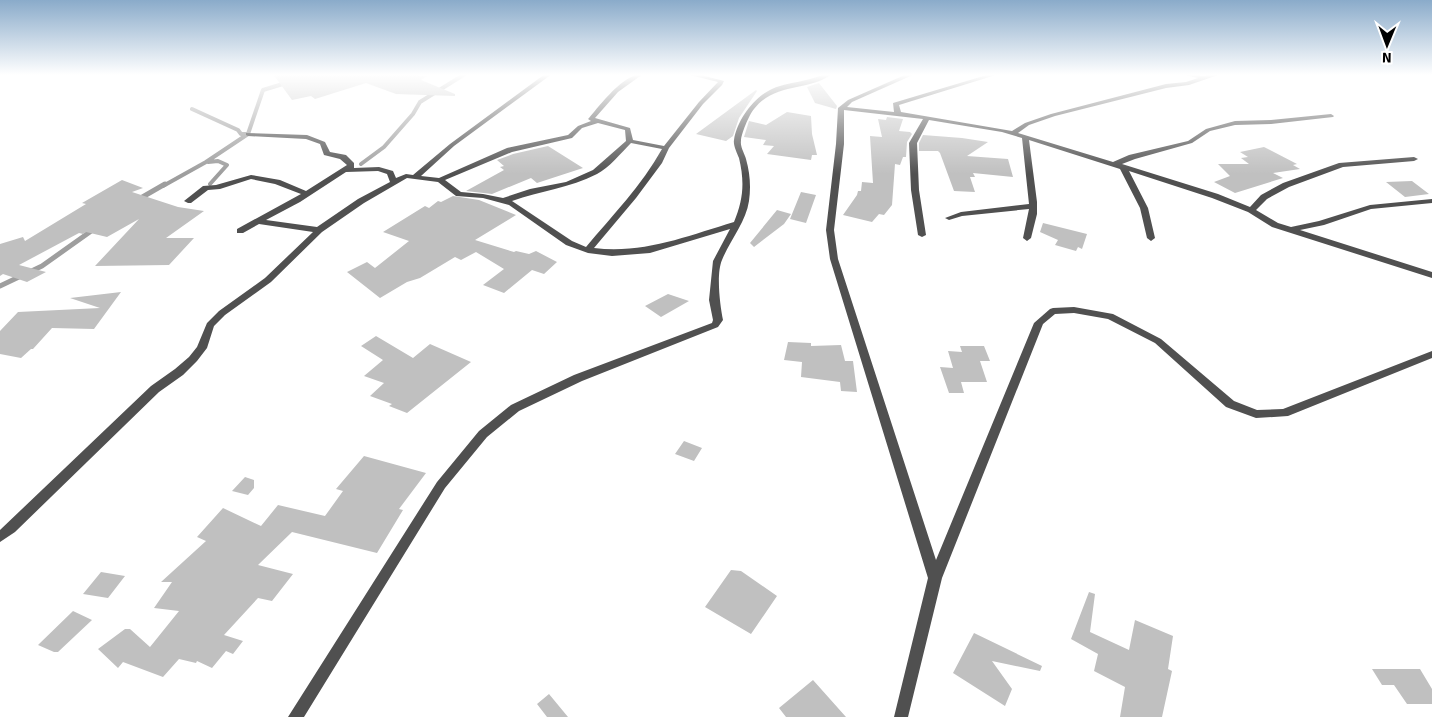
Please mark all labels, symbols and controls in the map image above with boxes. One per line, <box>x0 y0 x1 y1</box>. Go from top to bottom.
north arrow <box>1362 20 1412 70</box>
text: N <box>1382 49 1392 66</box>

